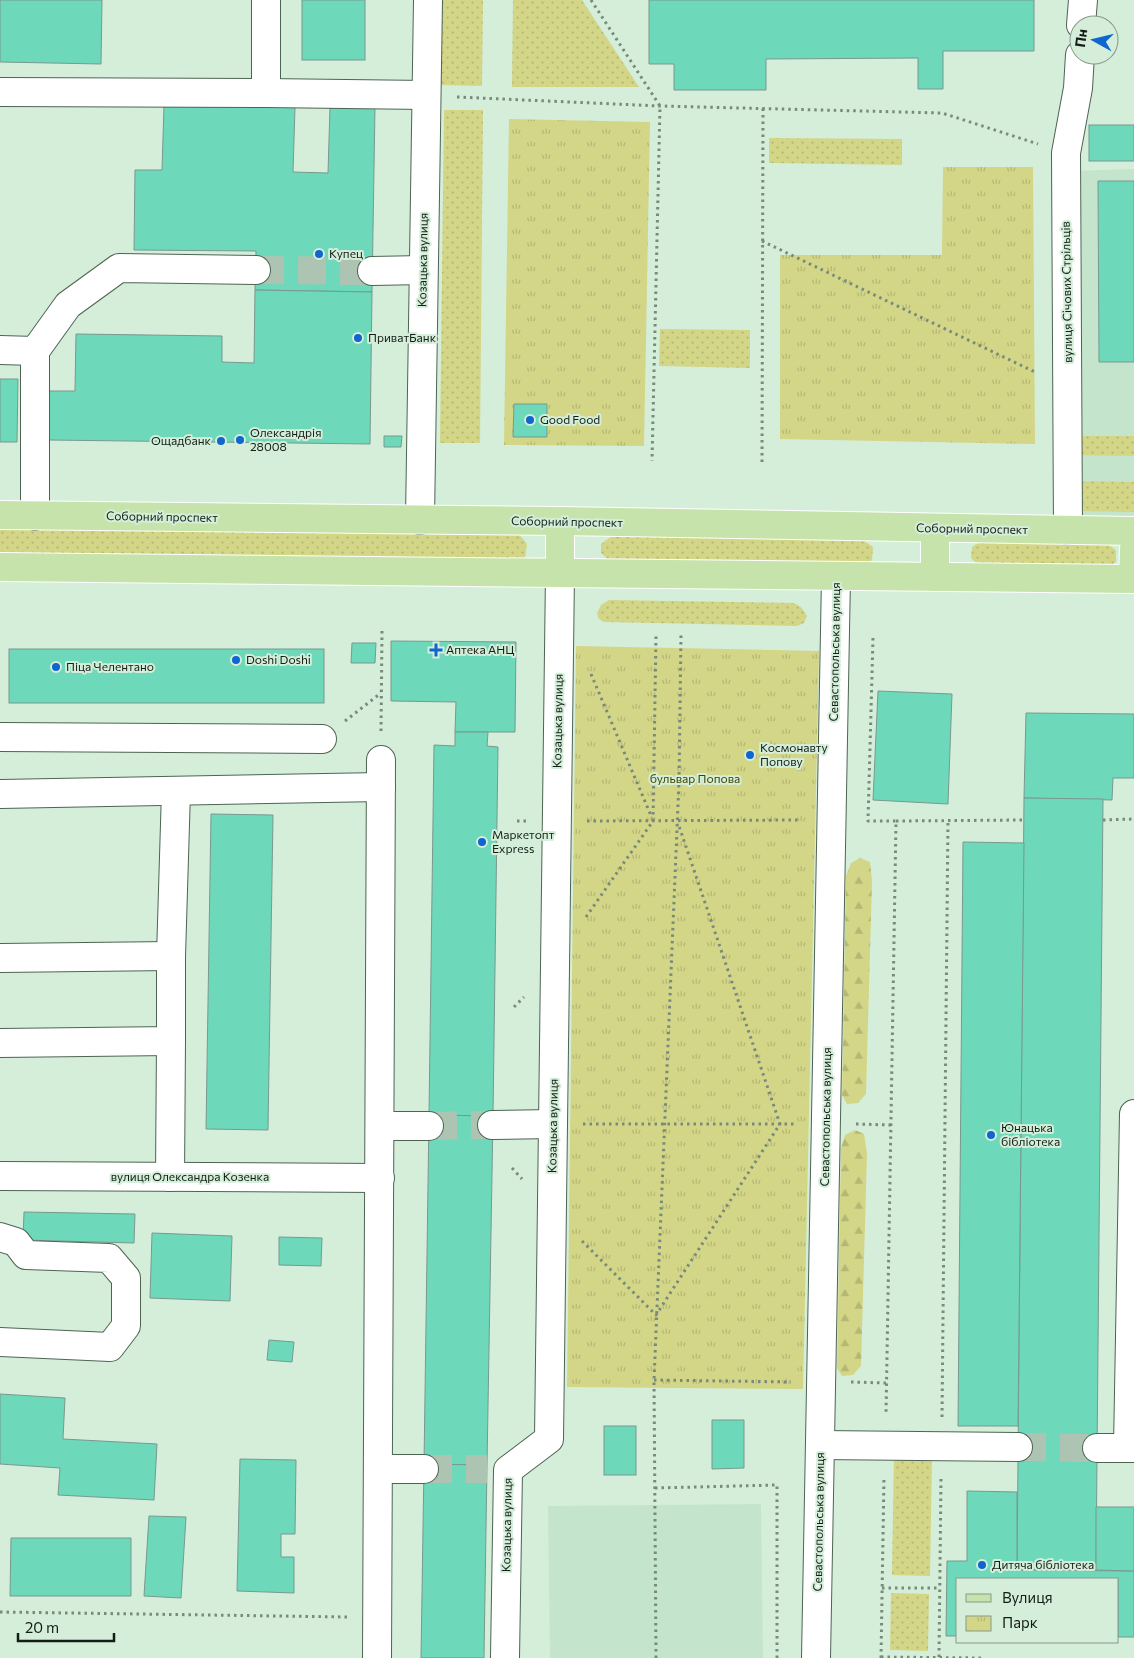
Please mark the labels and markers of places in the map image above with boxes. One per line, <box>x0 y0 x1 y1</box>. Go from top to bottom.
place label: Купец <box>329 246 363 260</box>
marker: Купец <box>313 248 325 260</box>
place label: ПриватБанк <box>368 330 437 344</box>
marker: ПриватБанк <box>352 332 364 344</box>
place label: Good Food <box>540 412 600 426</box>
marker: Good Food <box>524 414 536 426</box>
place label: Олександрія 28008 <box>250 425 321 453</box>
place label: Ощадбанк <box>151 433 212 447</box>
marker: Олександрія 28008 <box>234 434 246 446</box>
marker: Ощадбанк <box>215 435 227 447</box>
place label: Аптека АНЦ <box>446 642 514 656</box>
marker: Аптека АНЦ <box>430 644 442 656</box>
place label: Doshi Doshi <box>246 652 311 666</box>
marker: Doshi Doshi <box>230 654 242 666</box>
place label: Піца Челентано <box>66 659 154 673</box>
marker: Піца Челентано <box>50 661 62 673</box>
place label: Космонавту Попову <box>760 740 828 768</box>
marker: Космонавту Попову <box>744 749 756 761</box>
place label: Маркетопт Express <box>492 827 555 855</box>
marker: Маркетопт Express <box>476 836 488 848</box>
place label: Юнацька бібліотека <box>1001 1120 1060 1148</box>
marker: Юнацька бібліотека <box>985 1129 997 1141</box>
place label: Дитяча бібліотека <box>992 1557 1094 1571</box>
marker: Дитяча бібліотека <box>976 1559 988 1571</box>

